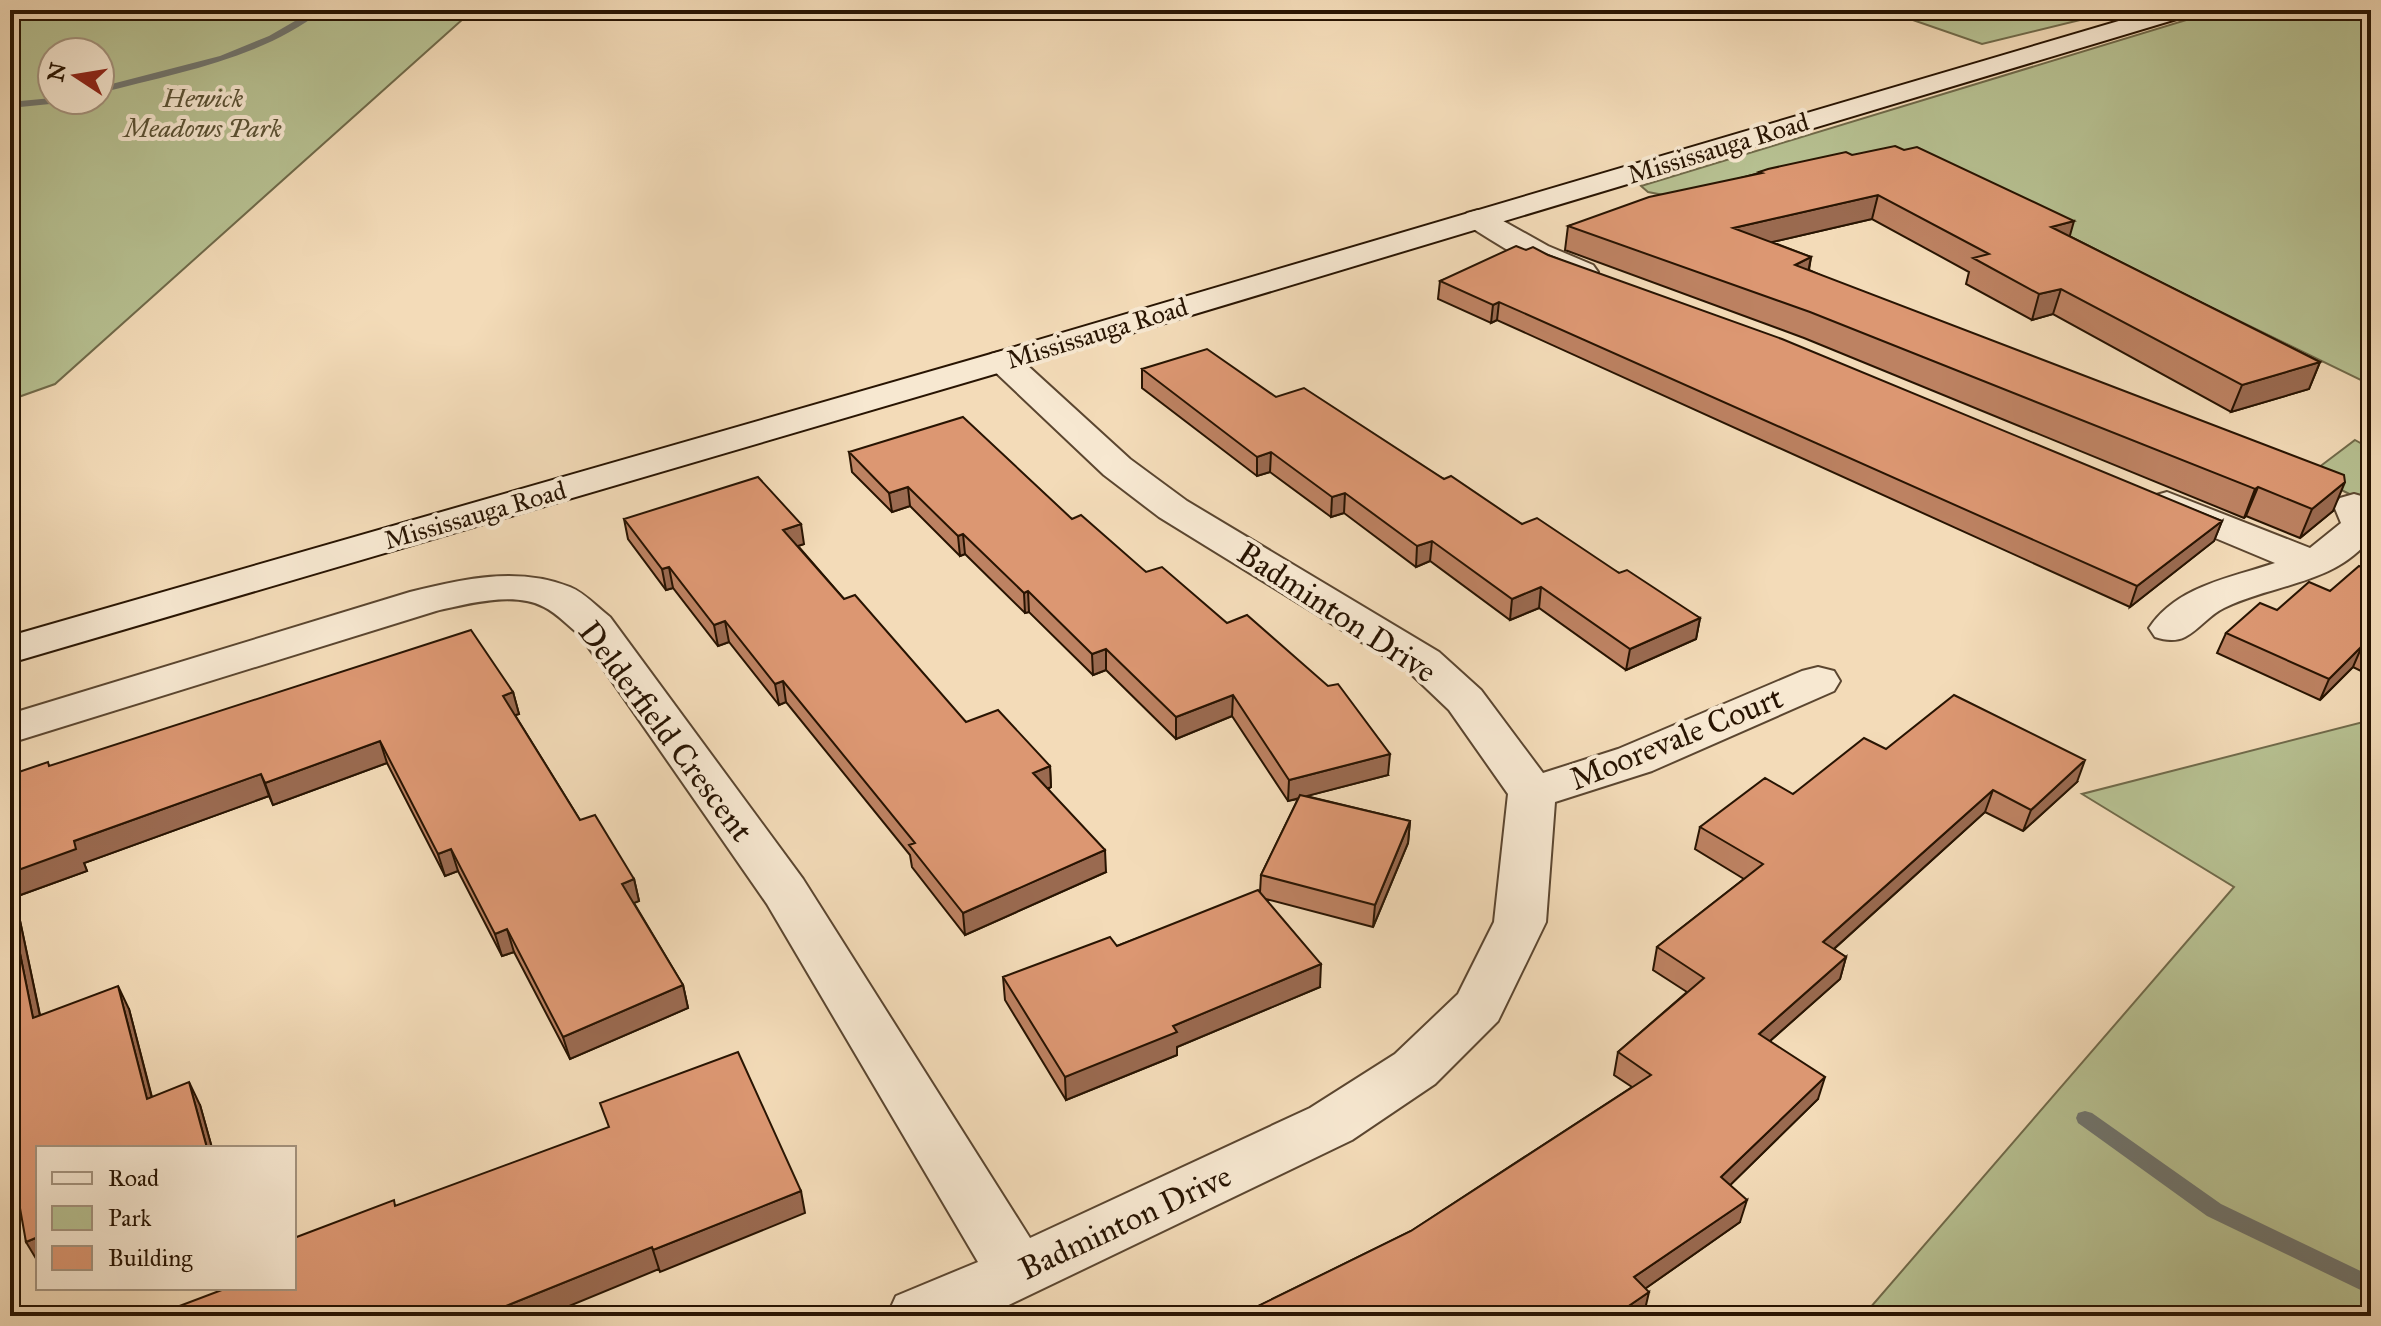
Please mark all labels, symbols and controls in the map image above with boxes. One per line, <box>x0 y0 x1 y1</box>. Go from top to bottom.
north arrow <box>36 36 116 116</box>
text: N <box>42 60 72 84</box>
park label: Hewick Meadows Park <box>121 82 282 144</box>
street label: Mississauga Road <box>1623 105 1813 191</box>
street label: Mississauga Road <box>1002 290 1192 376</box>
street label: Mississauga Road <box>380 474 570 556</box>
street label: Badminton Drive <box>1230 534 1444 691</box>
street label: Delderfield Crescent <box>570 613 761 849</box>
street label: Moorevale Court <box>1564 678 1788 799</box>
legend <box>36 1146 296 1290</box>
street label: Badminton Drive <box>1013 1156 1237 1289</box>
text: Road <box>108 1163 159 1193</box>
text: Park <box>108 1203 152 1233</box>
text: Building <box>108 1243 193 1273</box>

